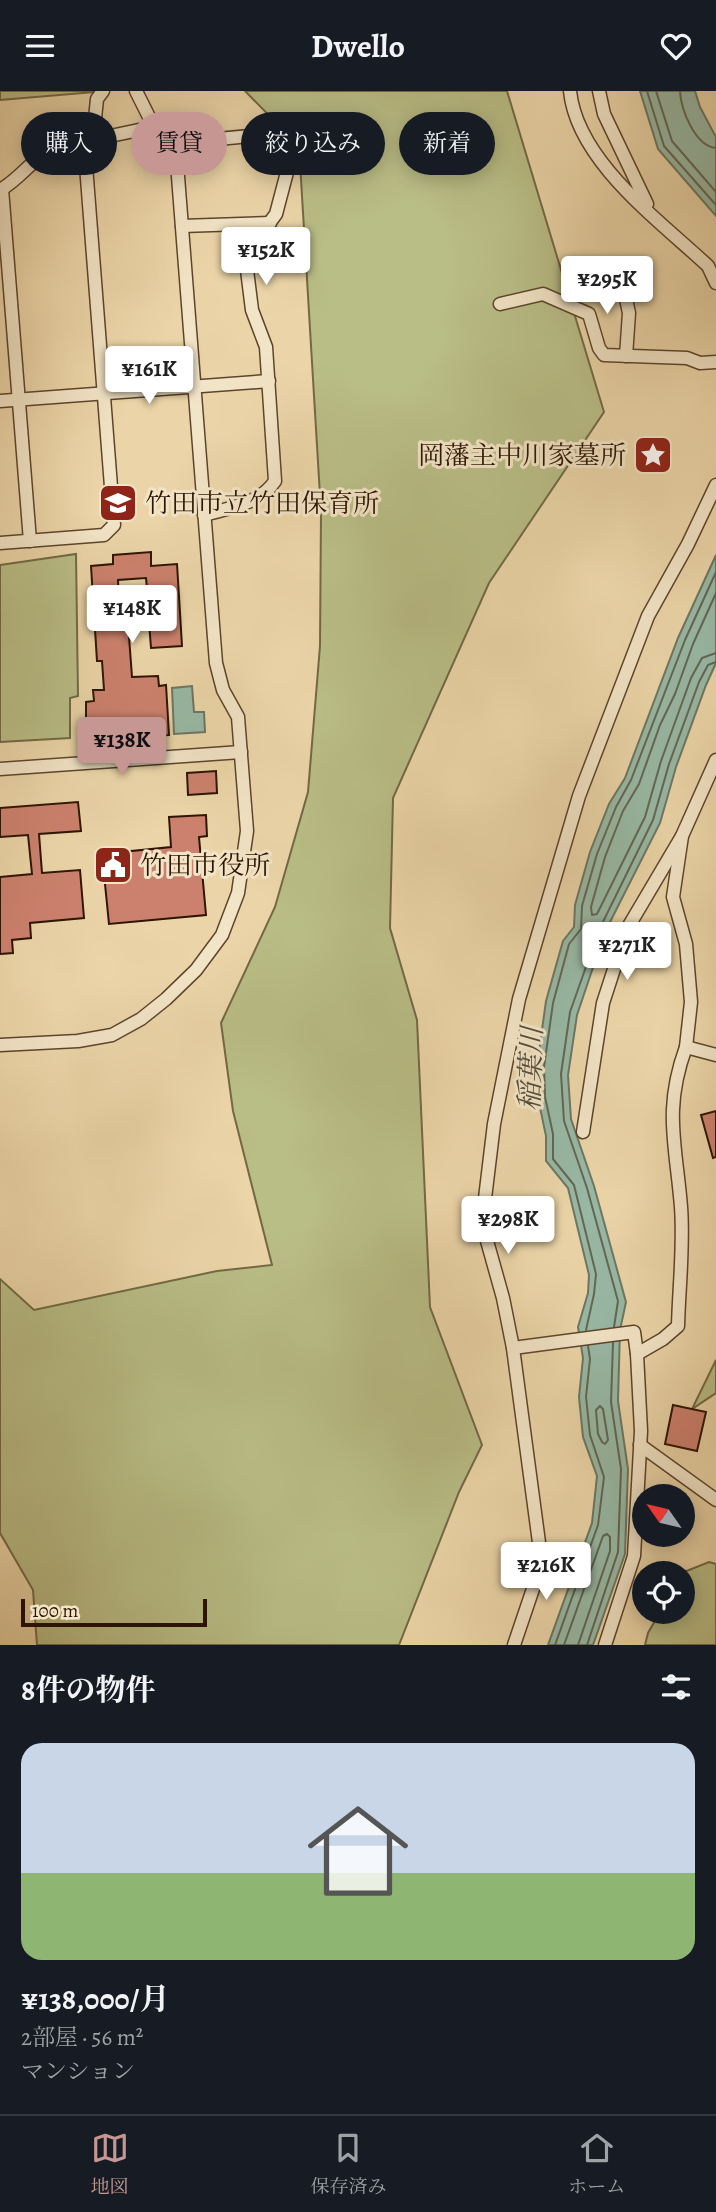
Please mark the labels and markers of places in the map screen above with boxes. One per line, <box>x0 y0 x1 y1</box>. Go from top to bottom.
pin: ¥152K <box>217 227 315 287</box>
pin: ¥295K <box>558 257 656 316</box>
pin: ¥161K <box>100 347 198 406</box>
place icon: 岡藩主中川家墓所 <box>632 434 674 476</box>
place label: 岡藩主中川家墓所 <box>418 438 626 473</box>
school or university icon: 竹田市立竹田保育所 <box>97 482 139 524</box>
place label: 竹田市立竹田保育所 <box>145 486 379 521</box>
pin: ¥148K <box>83 585 181 645</box>
pin: ¥138K <box>73 717 171 777</box>
public building icon: 竹田市役所 <box>92 844 134 886</box>
place label: 竹田市役所 <box>140 848 270 883</box>
pin: ¥271K <box>578 923 676 982</box>
pin: ¥298K <box>459 1197 557 1256</box>
pin: ¥216K <box>497 1543 595 1602</box>

